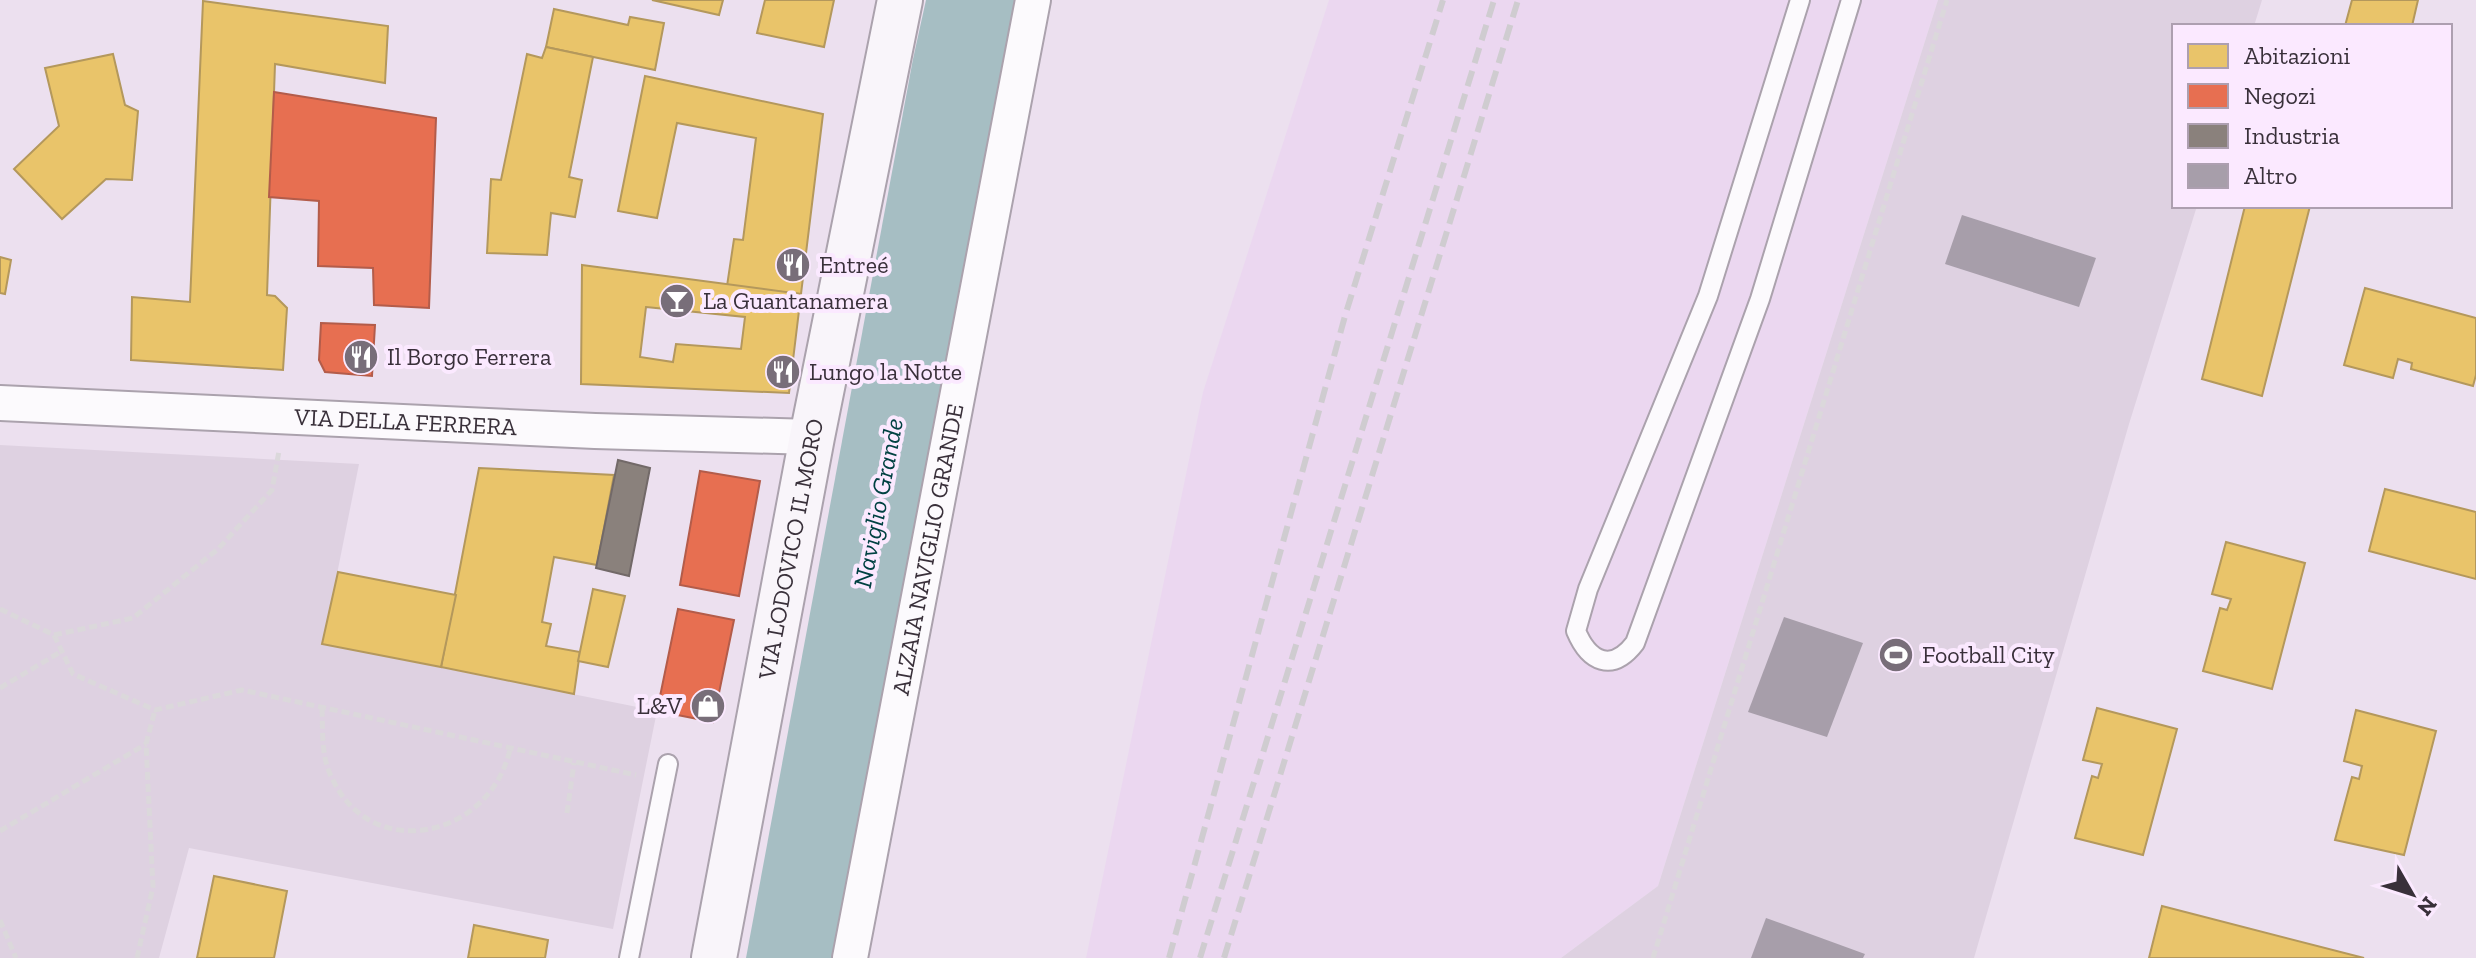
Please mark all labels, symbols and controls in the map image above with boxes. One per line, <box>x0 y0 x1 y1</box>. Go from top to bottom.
legend <box>2172 24 2452 208</box>
text: Abitazioni <box>2244 41 2351 70</box>
text: Negozi <box>2244 81 2316 110</box>
text: Industria <box>2244 121 2340 150</box>
text: Altro <box>2244 161 2297 190</box>
restaurant icon: Entreé <box>774 246 812 284</box>
place label: Entreé <box>819 250 888 279</box>
bar icon: La Guantanamera <box>658 282 696 320</box>
place label: La Guantanamera <box>703 286 888 315</box>
restaurant icon: Il Borgo Ferrera <box>342 338 380 376</box>
place label: Il Borgo Ferrera <box>387 342 552 371</box>
restaurant icon: Lungo la Notte <box>764 353 802 391</box>
place label: Lungo la Notte <box>809 357 962 386</box>
street label: ALZAIA NAVIGLIO GRANDE <box>886 401 970 697</box>
street label: VIA DELLA FERRERA <box>293 402 518 441</box>
water label: Naviglio Grande <box>846 415 910 591</box>
street label: VIA LODOVICO IL MORO <box>751 416 829 683</box>
sports icon: Football City <box>1877 636 1915 674</box>
place label: Football City <box>1922 640 2055 669</box>
shop icon: L&V <box>689 687 727 725</box>
place label: L&V <box>637 691 682 720</box>
north arrow <box>2372 854 2452 934</box>
text: N <box>2411 891 2443 921</box>

